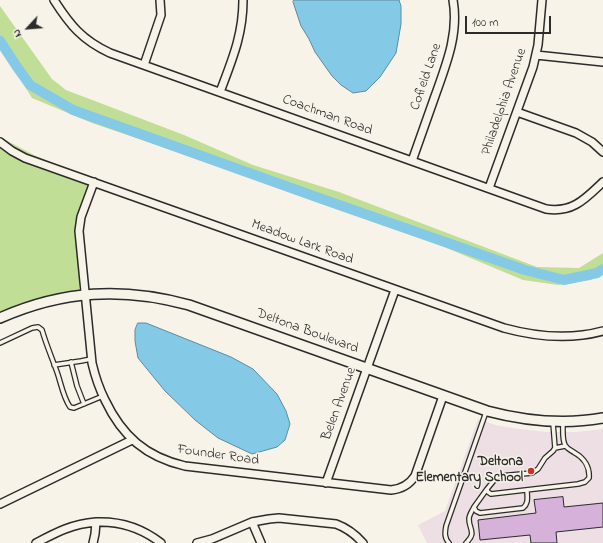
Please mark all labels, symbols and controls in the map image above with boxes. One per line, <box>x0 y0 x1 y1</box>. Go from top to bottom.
north arrow <box>8 8 48 48</box>
scale bar <box>467 8 553 34</box>
text: 100 m <box>472 14 499 32</box>
text: N <box>8 26 26 40</box>
street label: Cofield Lane <box>408 41 446 113</box>
street label: Philadelphia Avenue <box>479 46 531 158</box>
street label: Coachman Road <box>280 92 374 140</box>
street label: Meadow Lark Road <box>249 217 355 269</box>
street label: Deltona Boulevard <box>254 306 360 358</box>
street label: Belen Avenue <box>319 365 361 443</box>
street label: Founder Road <box>176 442 260 470</box>
place label: Deltona Elementary School <box>416 455 523 488</box>
marker: Deltona Elementary School <box>526 466 536 476</box>

